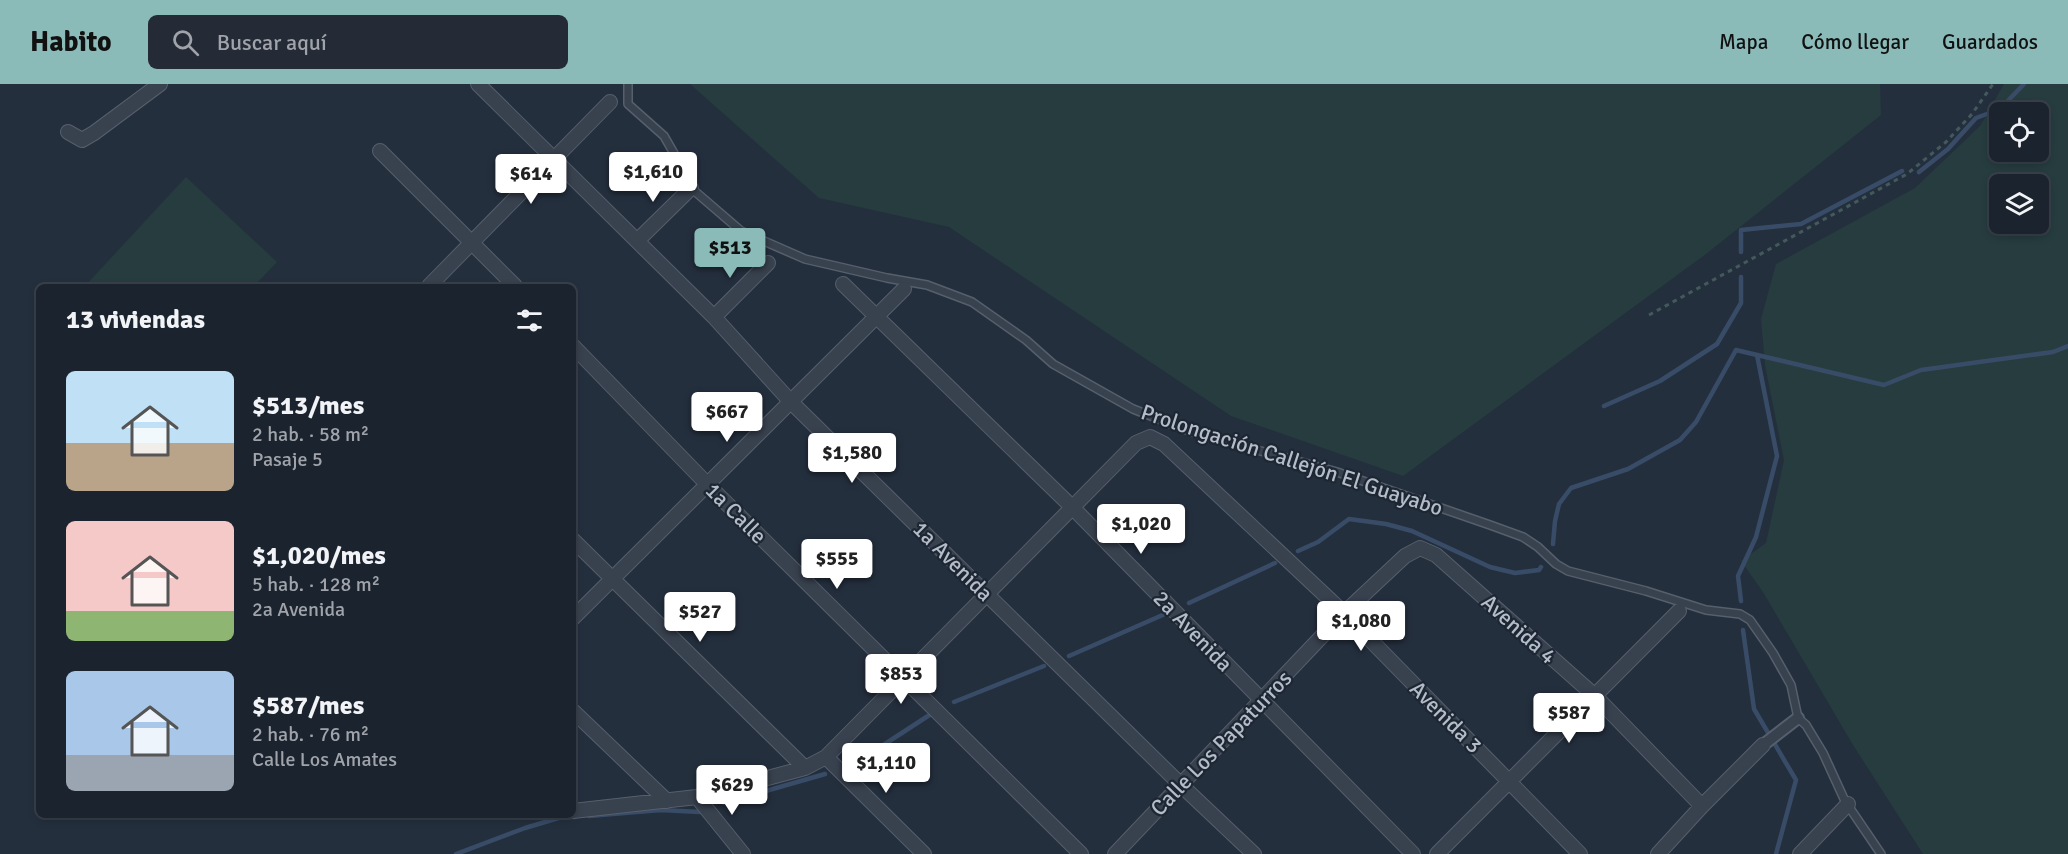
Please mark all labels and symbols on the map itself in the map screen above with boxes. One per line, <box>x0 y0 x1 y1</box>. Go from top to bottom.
pin: $1,610 <box>604 152 702 203</box>
pin: $614 <box>495 154 567 205</box>
pin: $513 <box>694 228 766 279</box>
pin: $667 <box>691 392 763 443</box>
street label: Prolongación Callejón El Guayabo <box>1138 398 1446 522</box>
pin: $1,580 <box>803 433 901 484</box>
street label: 1a Calle <box>700 477 772 549</box>
pin: $1,020 <box>1092 504 1190 555</box>
street label: 1a Avenida <box>907 515 999 607</box>
pin: $555 <box>801 539 873 590</box>
street label: 2a Avenida <box>1148 585 1238 677</box>
street label: Avenida 4 <box>1476 588 1562 670</box>
pin: $527 <box>664 592 736 643</box>
pin: $1,080 <box>1312 601 1410 652</box>
pin: $853 <box>865 654 937 705</box>
street label: Calle Los Papaturros <box>1145 665 1297 821</box>
street label: Avenida 3 <box>1404 675 1488 759</box>
pin: $587 <box>1533 693 1605 744</box>
pin: $1,110 <box>837 743 935 794</box>
pin: $629 <box>696 765 768 816</box>

